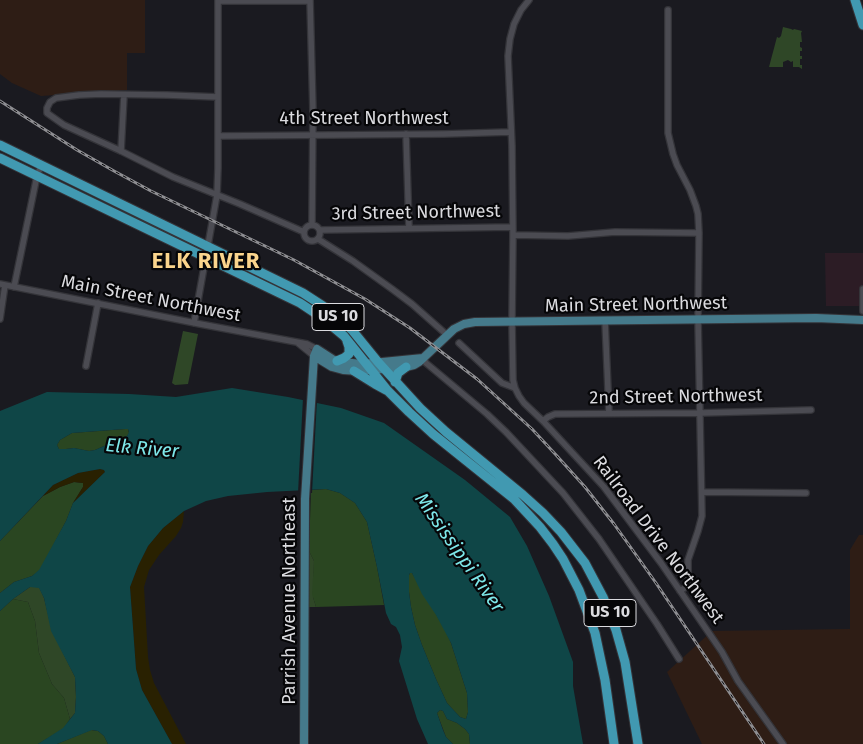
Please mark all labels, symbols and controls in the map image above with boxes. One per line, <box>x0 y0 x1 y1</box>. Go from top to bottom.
street label: 4th Street Northwest <box>279 108 449 130</box>
street label: 3rd Street Northwest <box>331 201 501 225</box>
district label: ELK RIVER <box>151 249 261 275</box>
street label: Main Street Northwest <box>60 271 242 327</box>
street label: Main Street Northwest <box>545 293 727 317</box>
road number: US 10 <box>312 304 364 330</box>
street label: 2nd Street Northwest <box>589 385 763 409</box>
water label: Elk River <box>104 434 180 464</box>
street label: Railroad Drive Northwest <box>588 452 728 628</box>
water label: Mississippi River <box>409 489 509 617</box>
street label: Parrish Avenue Northeast <box>279 497 301 705</box>
road number: US 10 <box>584 600 636 626</box>

